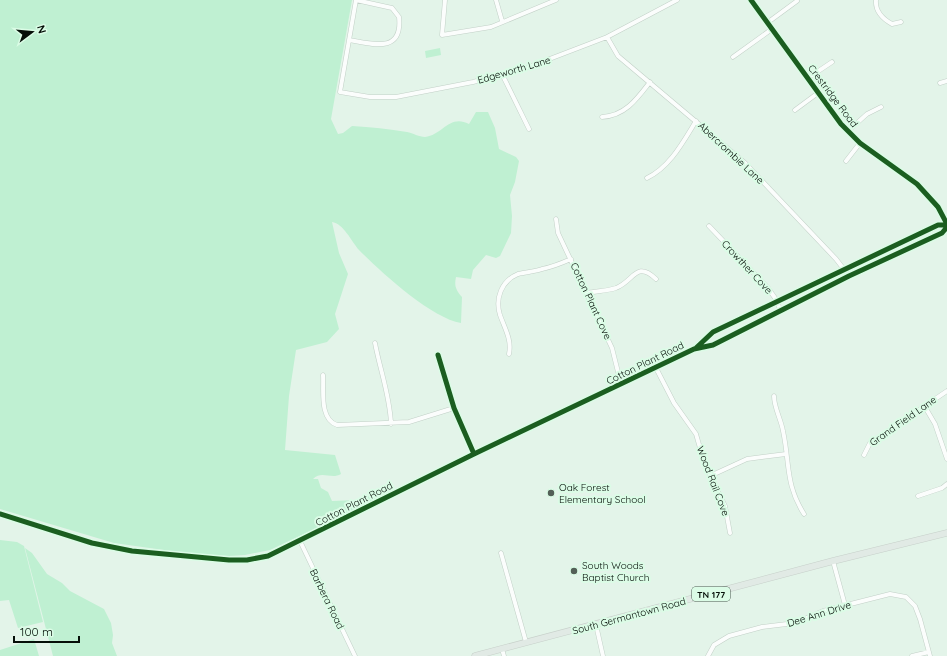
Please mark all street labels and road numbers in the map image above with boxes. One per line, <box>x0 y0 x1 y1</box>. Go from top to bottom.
street label: Edgeworth Lane <box>476 53 552 87</box>
street label: Crestridge Road <box>805 62 861 130</box>
street label: Abercrombie Lane <box>695 119 767 187</box>
street label: Crowther Cove <box>719 237 775 297</box>
street label: Cotton Plant Cove <box>567 260 615 342</box>
street label: Cotton Plant Road <box>604 339 686 387</box>
street label: Grand Field Lane <box>867 393 939 449</box>
street label: Wood Rail Cove <box>694 444 732 518</box>
street label: Cotton Plant Road <box>313 479 395 529</box>
street label: Barbera Road <box>307 567 347 631</box>
road number: TN 177 <box>692 587 730 601</box>
street label: South Germantown Road <box>571 595 687 637</box>
street label: Dee Ann Drive <box>785 598 853 630</box>

